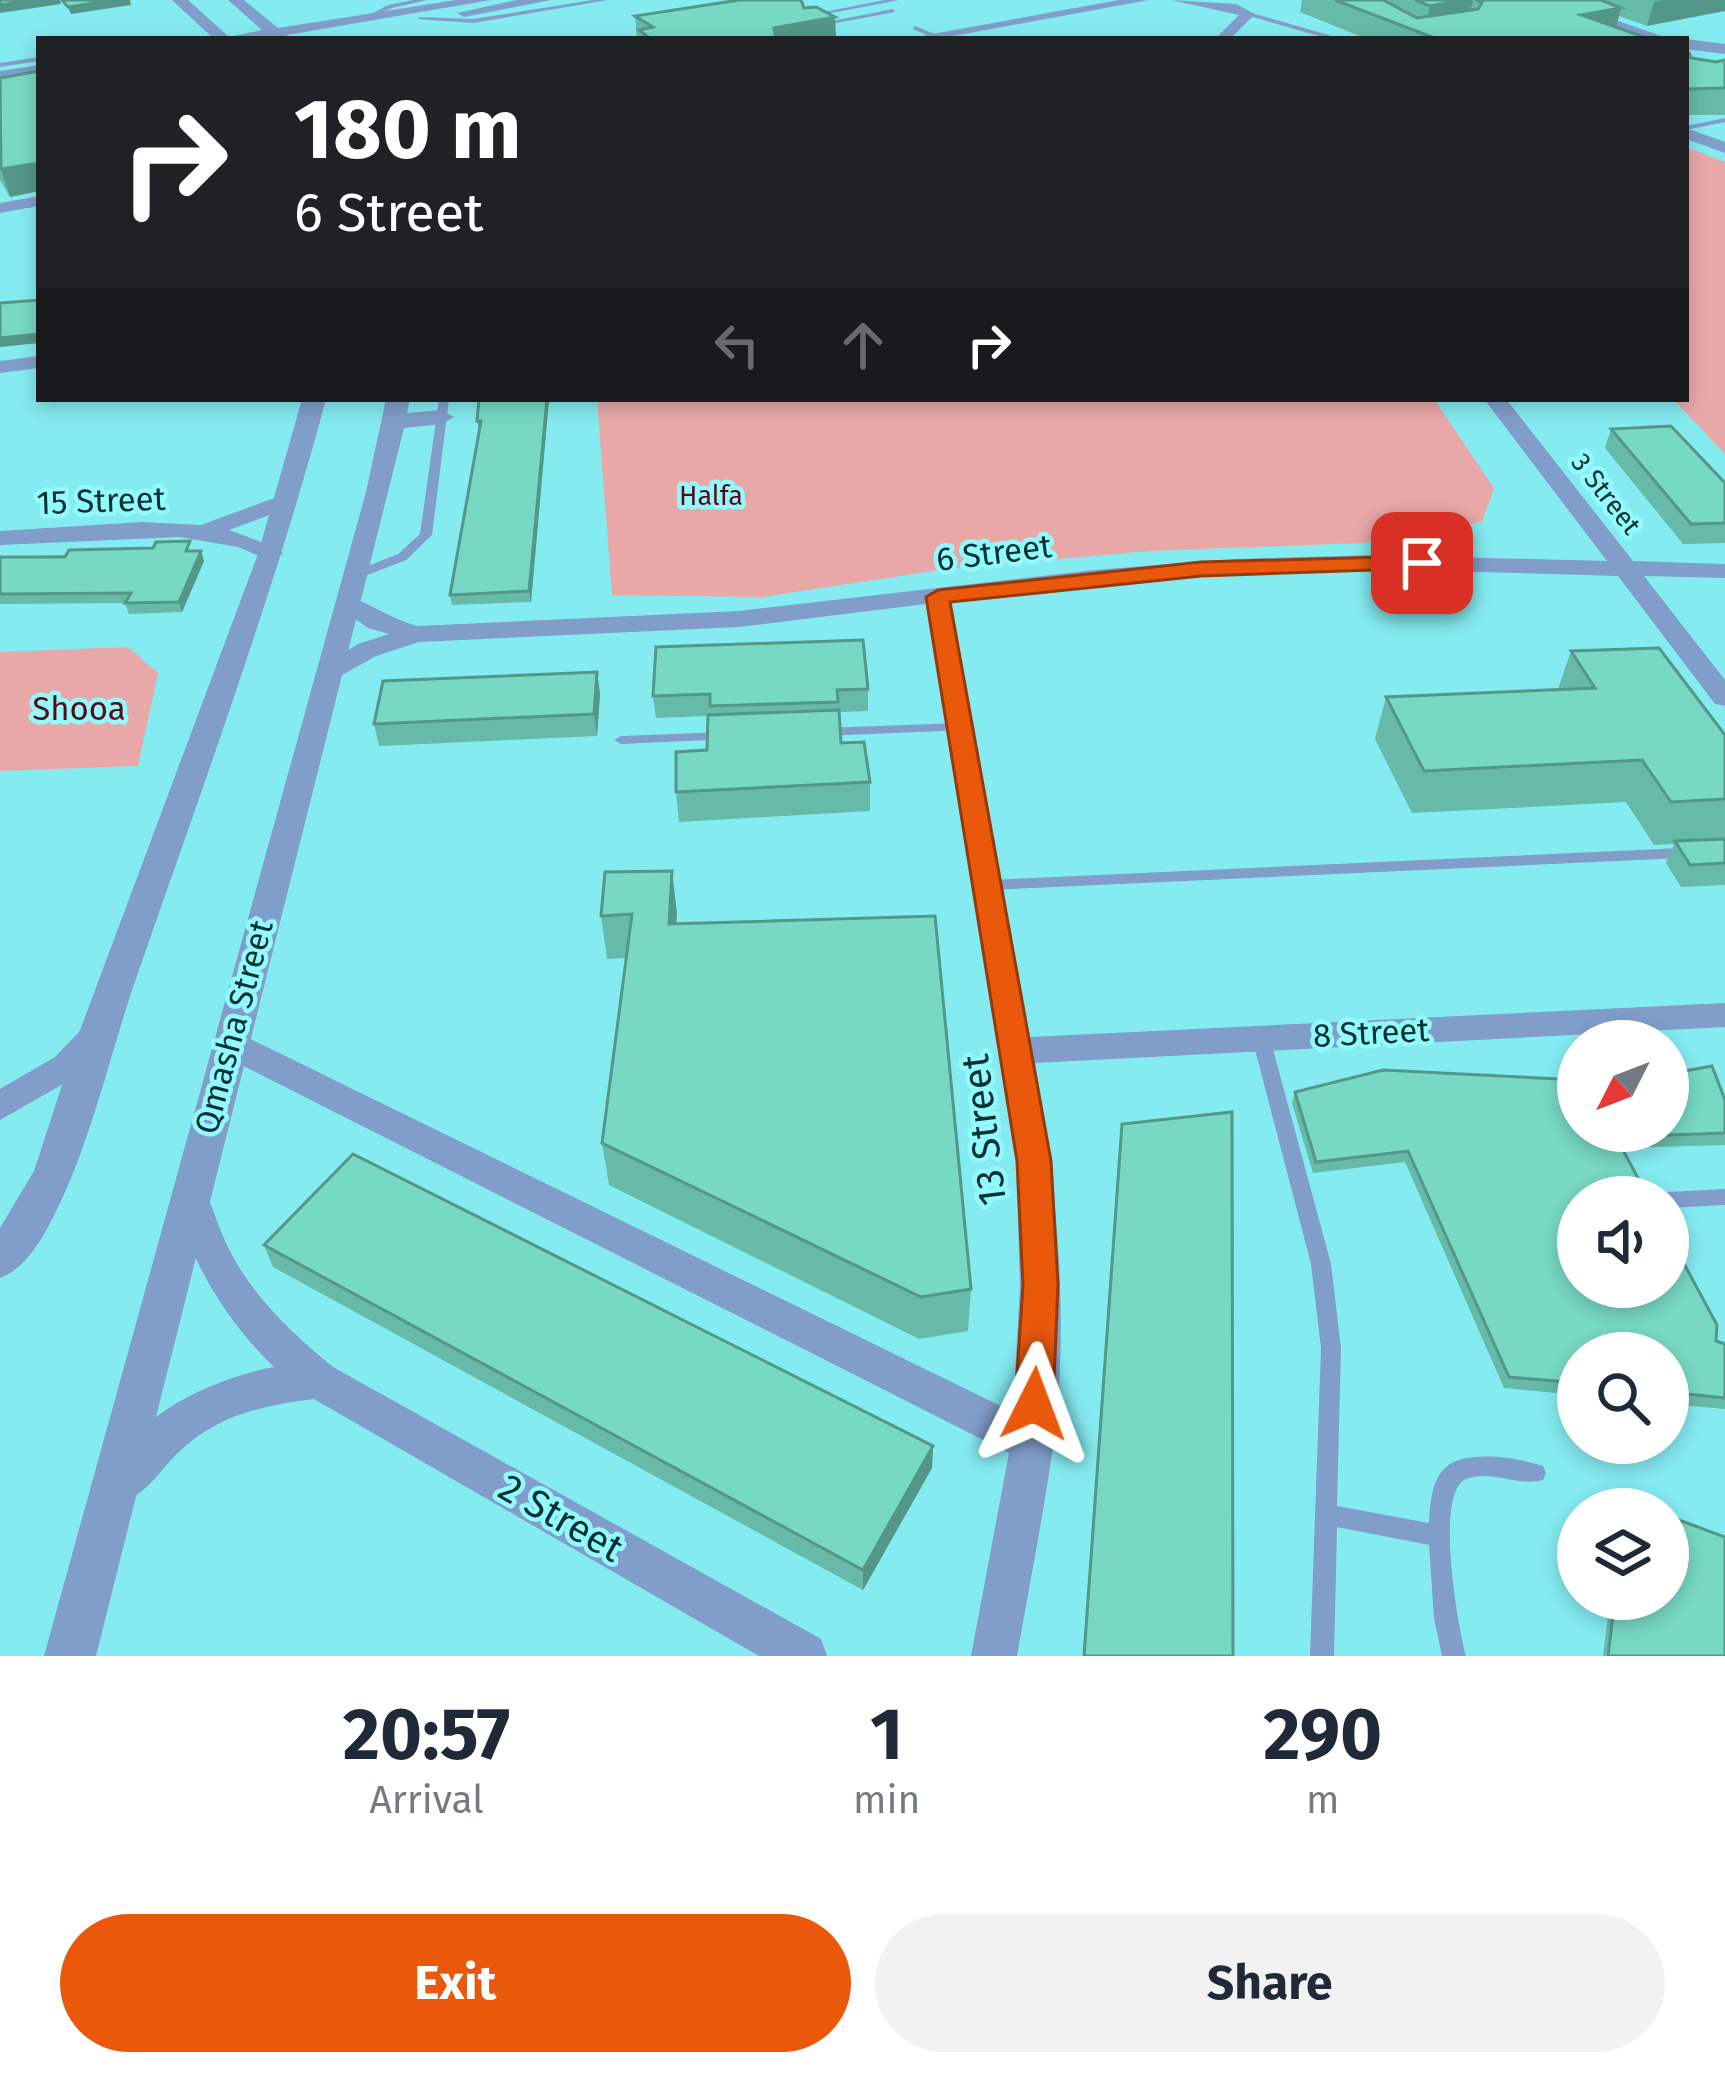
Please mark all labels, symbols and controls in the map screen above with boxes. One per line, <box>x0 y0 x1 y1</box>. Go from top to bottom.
text: 180 m <box>294 79 522 180</box>
icon: right <box>96 84 252 240</box>
text: 6 Street <box>294 181 484 245</box>
icon: left <box>704 312 770 378</box>
icon: ahead <box>830 312 896 378</box>
icon: right <box>956 312 1022 378</box>
street label: 3 Street <box>1564 447 1648 541</box>
street label: 15 Street <box>36 479 166 523</box>
park label: Halfa <box>679 480 743 512</box>
pin <box>1371 512 1473 614</box>
street label: 6 Street <box>934 526 1054 580</box>
icon: arrive <box>1389 530 1455 596</box>
park label: Shooa <box>32 689 126 729</box>
street label: Qmasha Street <box>186 916 282 1138</box>
street label: 8 Street <box>1312 1010 1430 1056</box>
north arrow <box>1557 1020 1689 1152</box>
map controls <box>1557 1020 1689 1620</box>
street label: 13 Street <box>952 1051 1016 1208</box>
button: sound <box>1557 1176 1689 1308</box>
button: search <box>1557 1332 1689 1464</box>
position arrow <box>971 1341 1097 1467</box>
street label: 2 Street <box>491 1464 632 1572</box>
button: layers <box>1557 1488 1689 1620</box>
text: 20:57 <box>343 1692 510 1778</box>
text: 1 <box>870 1692 903 1778</box>
text: 290 <box>1263 1692 1382 1778</box>
text: Arrival <box>369 1777 484 1823</box>
text: min <box>853 1777 920 1823</box>
text: m <box>1306 1777 1339 1823</box>
button: Exit <box>60 1914 851 2052</box>
button: Share <box>875 1914 1665 2052</box>

